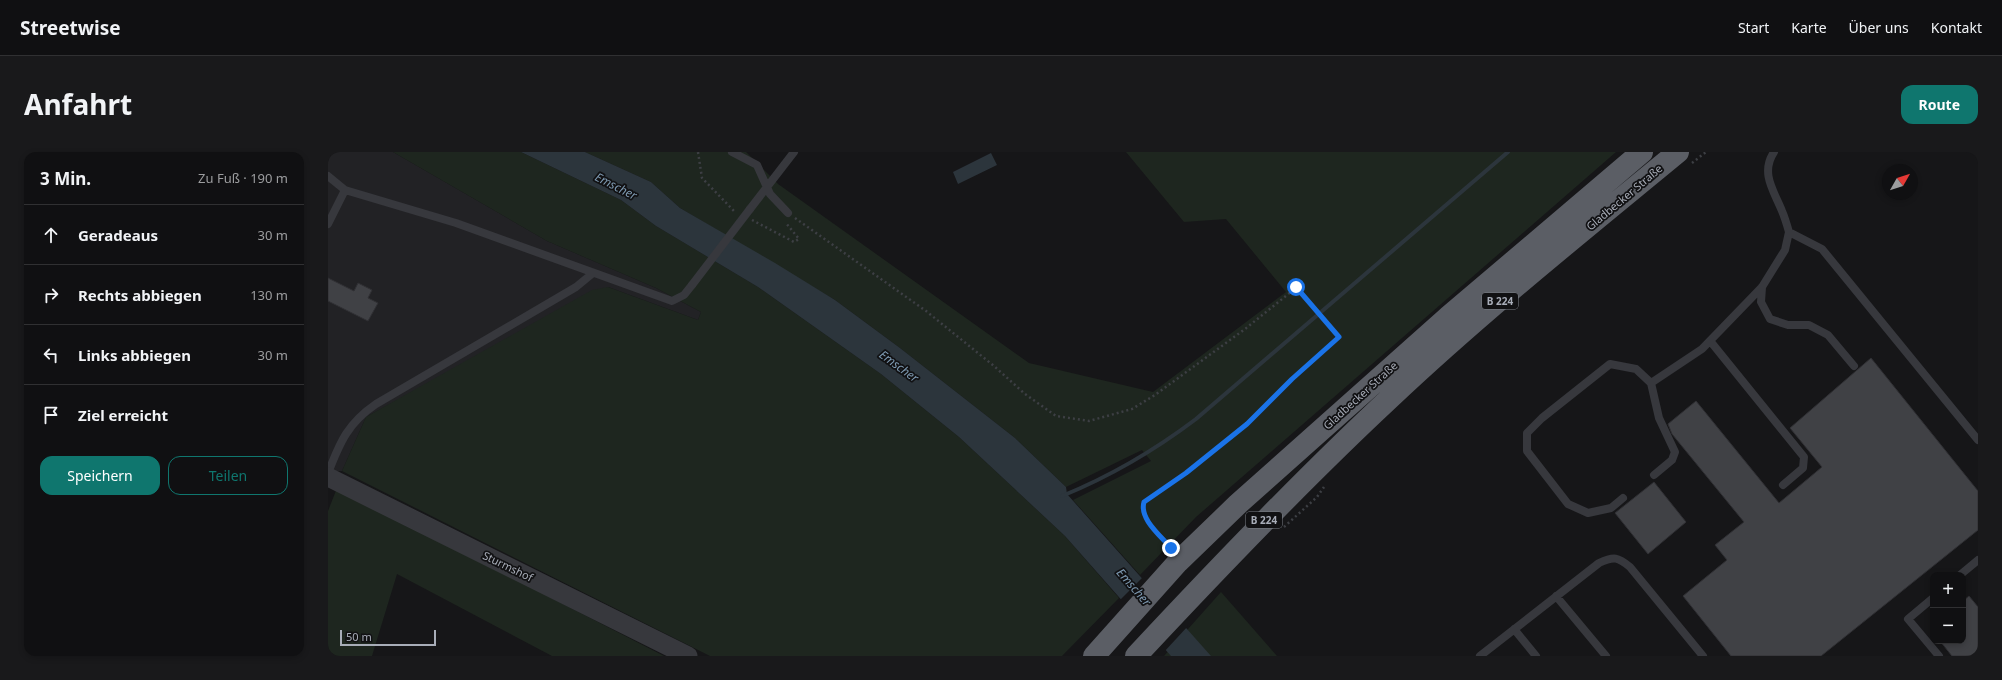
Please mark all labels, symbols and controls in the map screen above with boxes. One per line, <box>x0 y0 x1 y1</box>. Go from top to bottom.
text: Streetwise <box>20 15 121 41</box>
text: Start <box>1738 18 1769 37</box>
text: Karte <box>1791 18 1827 37</box>
text: Über uns <box>1849 18 1909 37</box>
text: Kontakt <box>1931 18 1982 37</box>
text: Anfahrt <box>24 85 132 123</box>
button: Route <box>1901 85 1978 124</box>
street label: Gladbecker Straße <box>1583 161 1665 233</box>
north arrow <box>1882 164 1918 200</box>
text: 3 Min. <box>40 167 91 190</box>
water label: Emscher <box>592 168 641 204</box>
text: Zu Fuß · 190 m <box>198 169 288 187</box>
icon: ahead <box>40 224 62 246</box>
text: Geradeaus <box>78 225 158 245</box>
text: 30 m <box>258 226 288 244</box>
route start <box>1287 278 1305 296</box>
icon: right <box>40 284 62 306</box>
text: Rechts abbiegen <box>78 285 202 305</box>
text: 130 m <box>250 286 288 304</box>
road number: B 224 <box>1482 293 1518 309</box>
icon: left <box>40 344 62 366</box>
text: Links abbiegen <box>78 345 191 365</box>
text: 30 m <box>258 346 288 364</box>
water label: Emscher <box>876 346 923 387</box>
street label: Gladbecker Straße <box>1320 358 1400 432</box>
icon: arrive <box>40 404 62 426</box>
text: Ziel erreicht <box>78 405 168 425</box>
button: Speichern <box>40 456 160 495</box>
button: Teilen <box>168 456 288 495</box>
road number: B 224 <box>1246 512 1282 528</box>
route end <box>1162 539 1180 557</box>
street label: Sturmshof <box>480 547 537 585</box>
water label: Emscher <box>1113 564 1156 610</box>
map controls <box>1930 572 1966 644</box>
button: + <box>1930 572 1966 608</box>
button: − <box>1930 608 1966 644</box>
scale bar <box>340 628 436 647</box>
text: 50 m <box>346 629 372 644</box>

